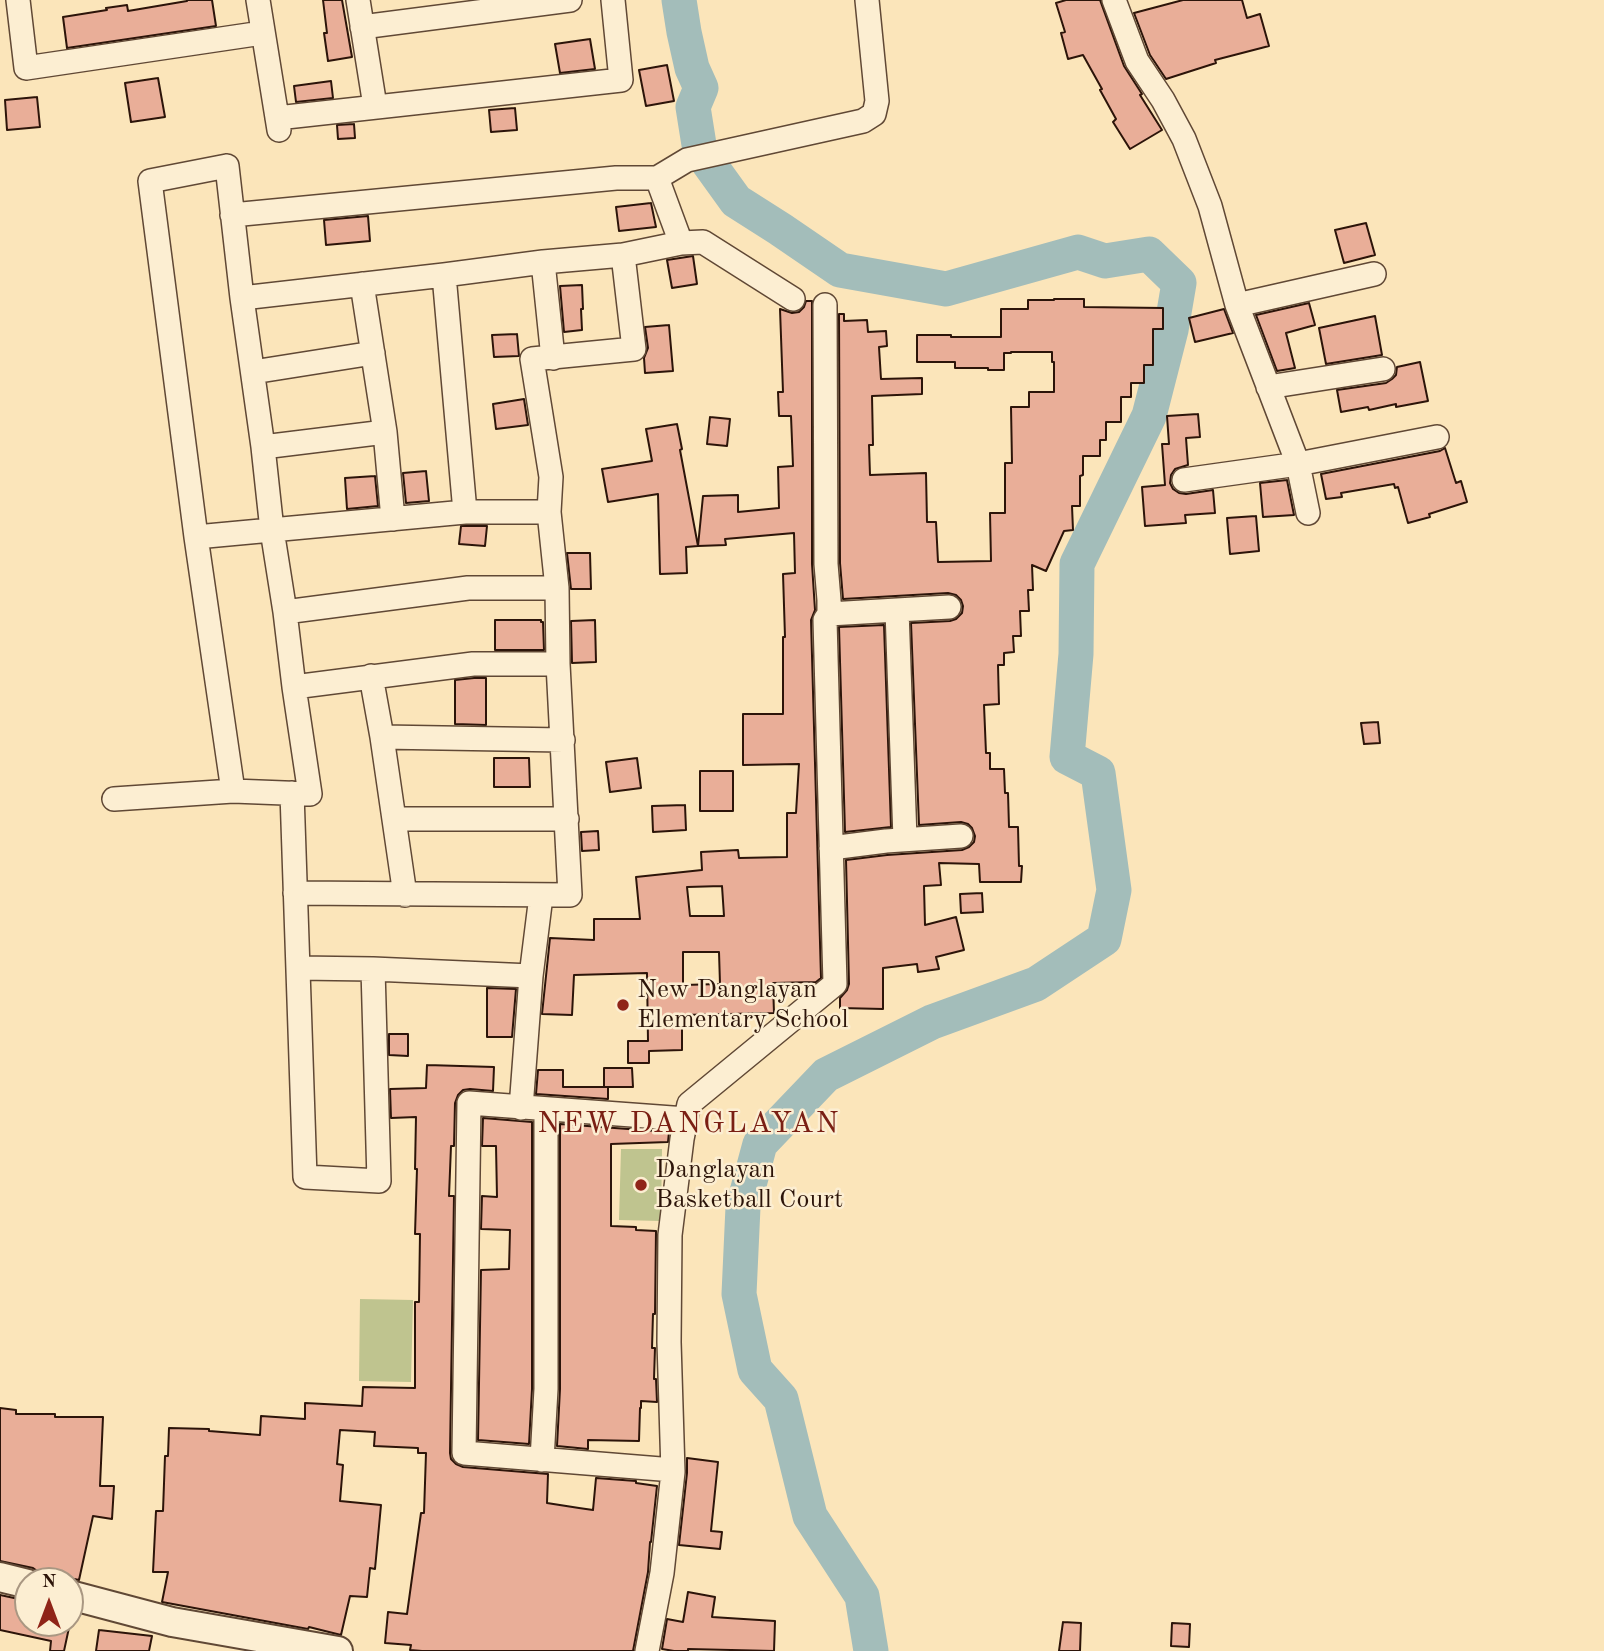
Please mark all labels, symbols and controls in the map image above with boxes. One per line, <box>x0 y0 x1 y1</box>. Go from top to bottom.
place label: New Danglayan Elementary School <box>637 974 849 1036</box>
marker: New Danglayan Elementary School <box>615 997 631 1013</box>
district label: NEW DANGLAYAN <box>539 1106 839 1142</box>
place label: Danglayan Basketball Court <box>655 1154 843 1216</box>
marker: Danglayan Basketball Court <box>633 1177 649 1193</box>
north arrow <box>14 1567 84 1637</box>
text: N <box>42 1573 56 1592</box>

